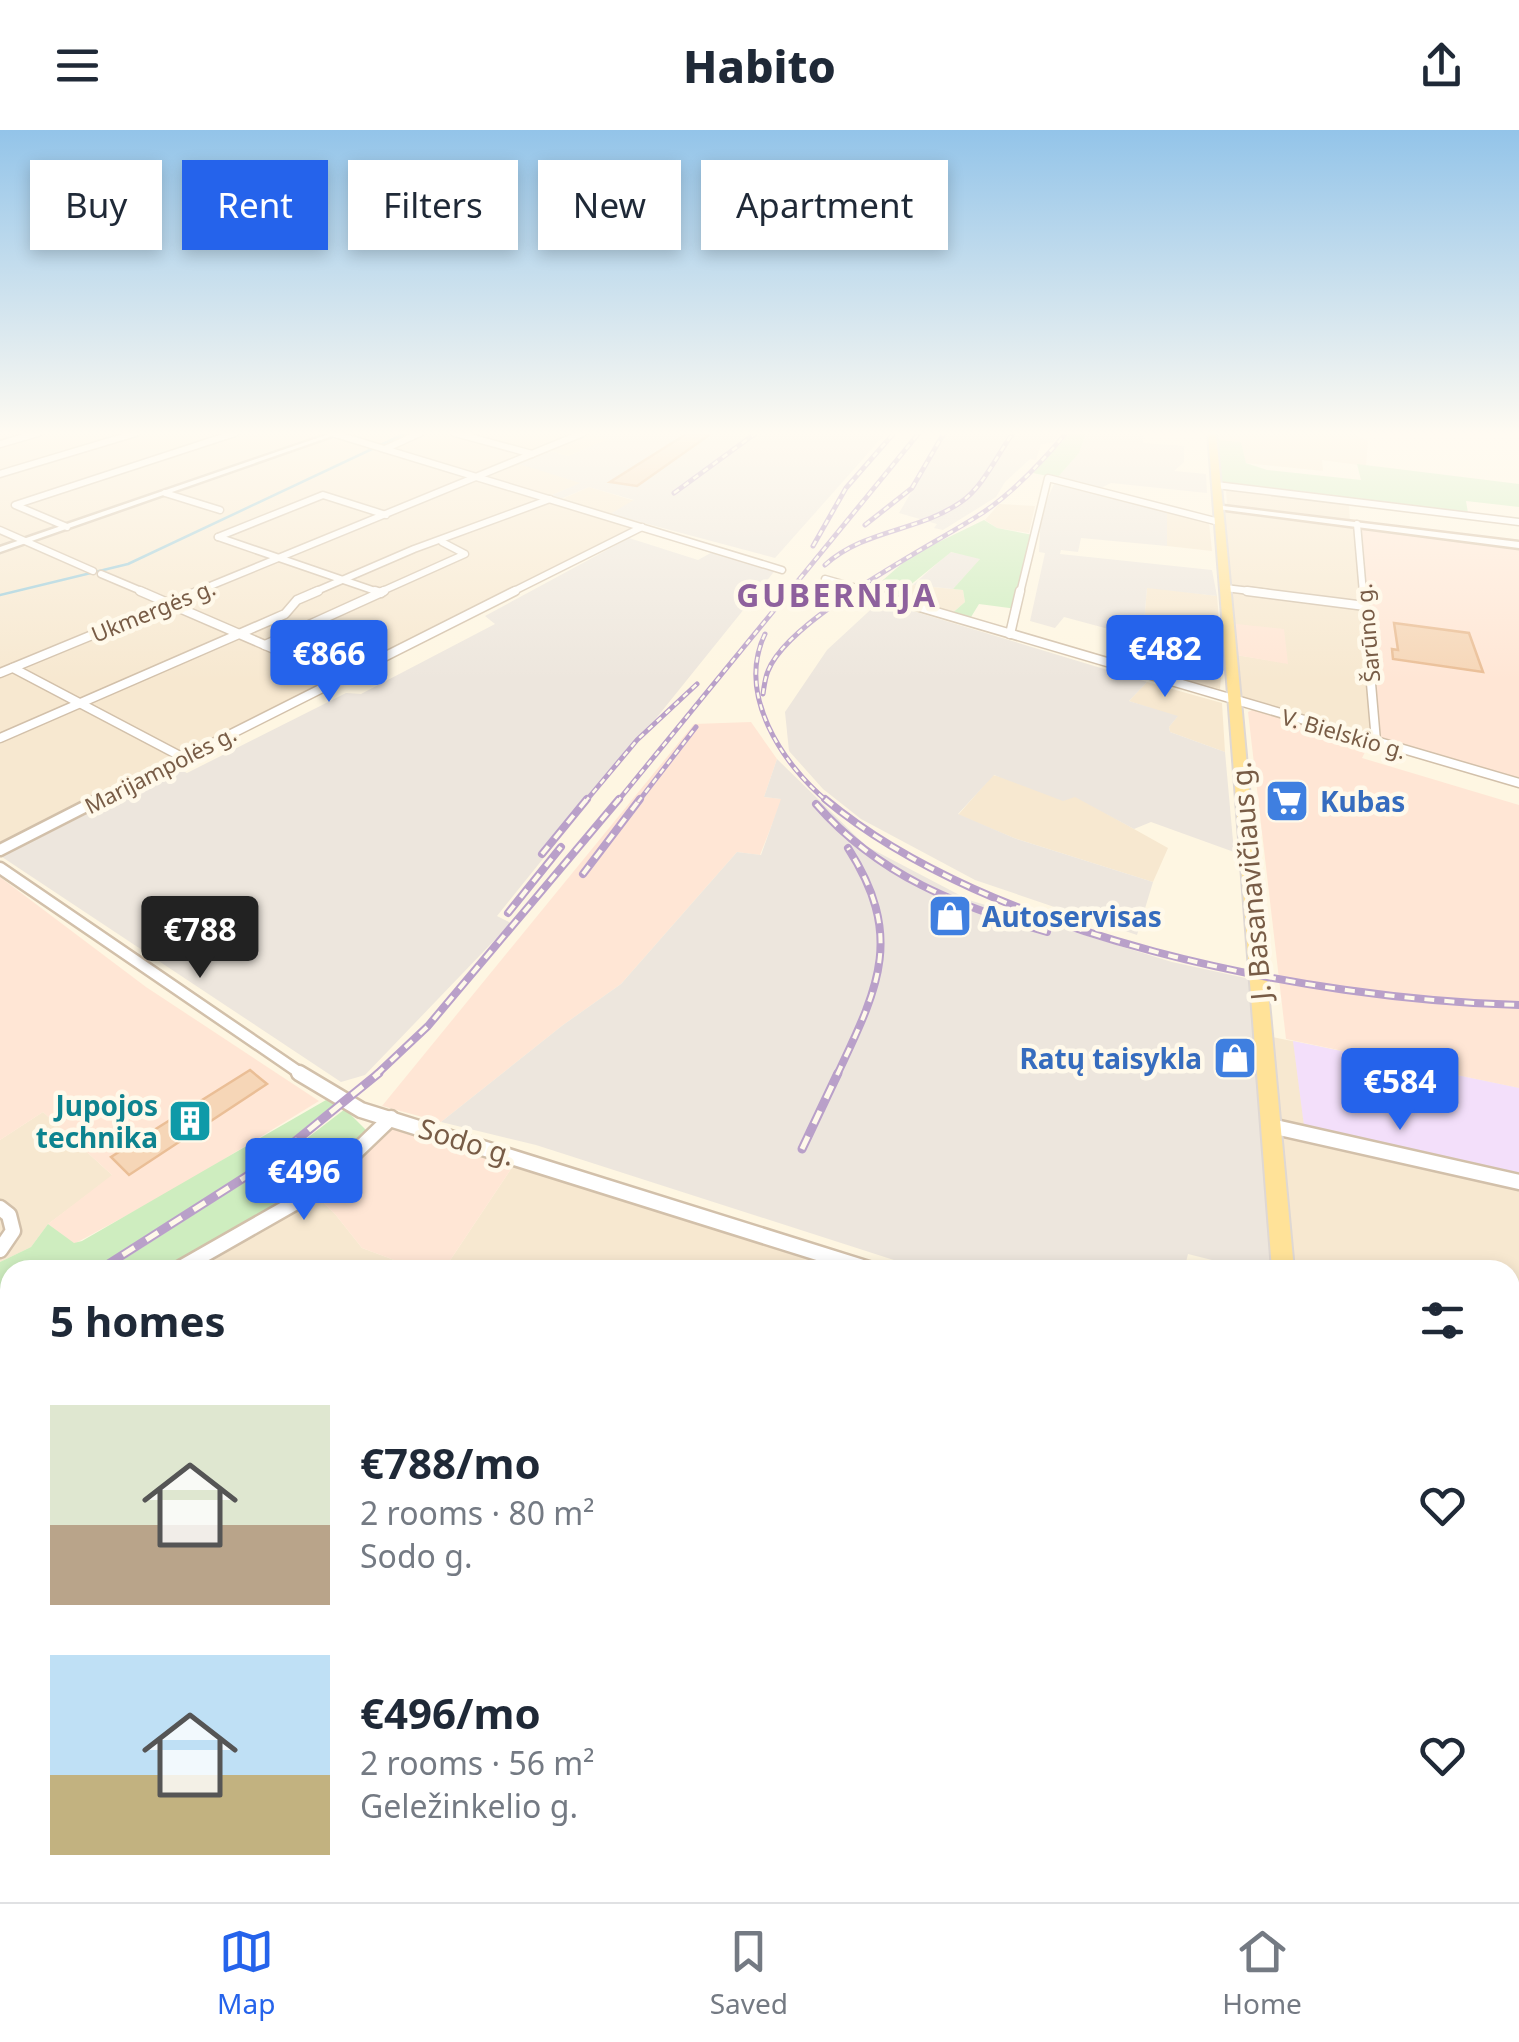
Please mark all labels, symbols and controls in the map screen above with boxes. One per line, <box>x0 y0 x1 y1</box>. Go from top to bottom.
text: Habito <box>683 35 836 96</box>
icon: menu <box>50 38 105 93</box>
icon: share <box>1414 38 1469 93</box>
chip: Buy <box>30 160 162 250</box>
chip: Rent <box>182 160 328 250</box>
chip: Filters <box>348 160 518 250</box>
chip: New <box>538 160 681 250</box>
chip: Apartment <box>701 160 948 250</box>
street label: Ukmergės g. <box>87 571 219 649</box>
district label: GUBERNIJA <box>736 573 938 616</box>
street label: Šarūno g. <box>1348 582 1386 684</box>
pin: €482 <box>1106 615 1224 700</box>
pin: €866 <box>270 620 388 705</box>
text: €482 <box>1128 626 1202 669</box>
text: €866 <box>292 631 366 674</box>
street label: V. Bielskio g. <box>1278 701 1410 765</box>
street label: Marijampolės g. <box>79 718 241 820</box>
street label: J. Basanavičiaus g. <box>1221 760 1280 1005</box>
supermarket icon: Kubas <box>1264 778 1310 824</box>
place label: Kubas <box>1320 782 1405 820</box>
shop icon: Autoservisas <box>927 893 973 939</box>
pin: €788 <box>141 896 259 981</box>
place label: Autoservisas <box>982 897 1162 935</box>
text: €788 <box>163 907 237 950</box>
shop icon: Ratų taisykla <box>1212 1035 1258 1081</box>
place label: Ratų taisykla <box>1019 1039 1202 1077</box>
pin: €584 <box>1341 1048 1459 1133</box>
text: €584 <box>1363 1059 1437 1102</box>
place label: Jupojos technika <box>36 1086 158 1156</box>
building icon: Jupojos technika <box>167 1098 213 1144</box>
street label: Sodo g. <box>414 1108 520 1174</box>
pin: €496 <box>245 1138 363 1223</box>
text: €496 <box>267 1149 341 1192</box>
text: 5 homes <box>50 1292 226 1349</box>
icon: filters <box>1415 1293 1470 1348</box>
text: €788/mo <box>360 1434 541 1491</box>
icon: home <box>130 1445 250 1565</box>
icon: heart <box>1415 1478 1470 1533</box>
text: 2 rooms · 80 m² <box>360 1491 594 1534</box>
text: Sodo g. <box>360 1534 473 1577</box>
text: €496/mo <box>360 1684 541 1741</box>
icon: home <box>130 1695 250 1815</box>
icon: heart <box>1415 1728 1470 1783</box>
text: 2 rooms · 56 m² <box>360 1741 594 1784</box>
text: Geležinkelio g. <box>360 1784 578 1827</box>
tab: Map <box>217 1924 275 2022</box>
tab: Saved <box>710 1924 788 2022</box>
tab: Home <box>1222 1924 1302 2022</box>

